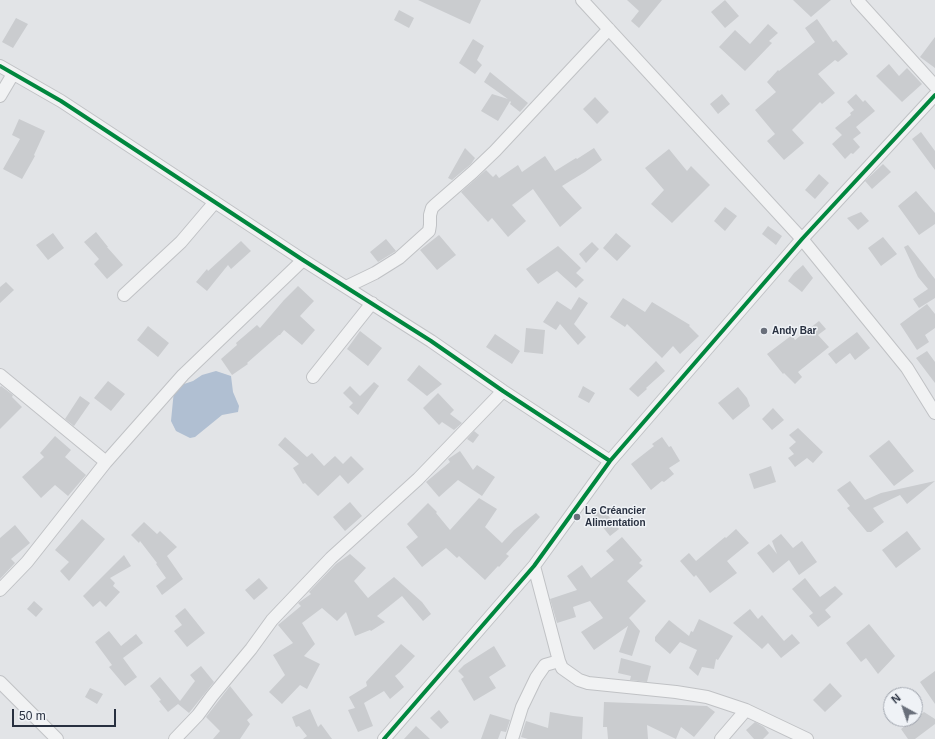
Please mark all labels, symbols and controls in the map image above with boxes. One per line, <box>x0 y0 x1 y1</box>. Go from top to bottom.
place label: Andy Bar <box>772 325 816 337</box>
marker: Andy Bar <box>759 326 769 336</box>
place label: Le Créancier Alimentation <box>585 505 646 528</box>
marker: Le Créancier Alimentation <box>572 512 582 522</box>
north arrow <box>883 687 923 727</box>
text: N <box>889 691 903 706</box>
scale bar <box>14 701 118 727</box>
text: 50 m <box>19 709 46 723</box>

